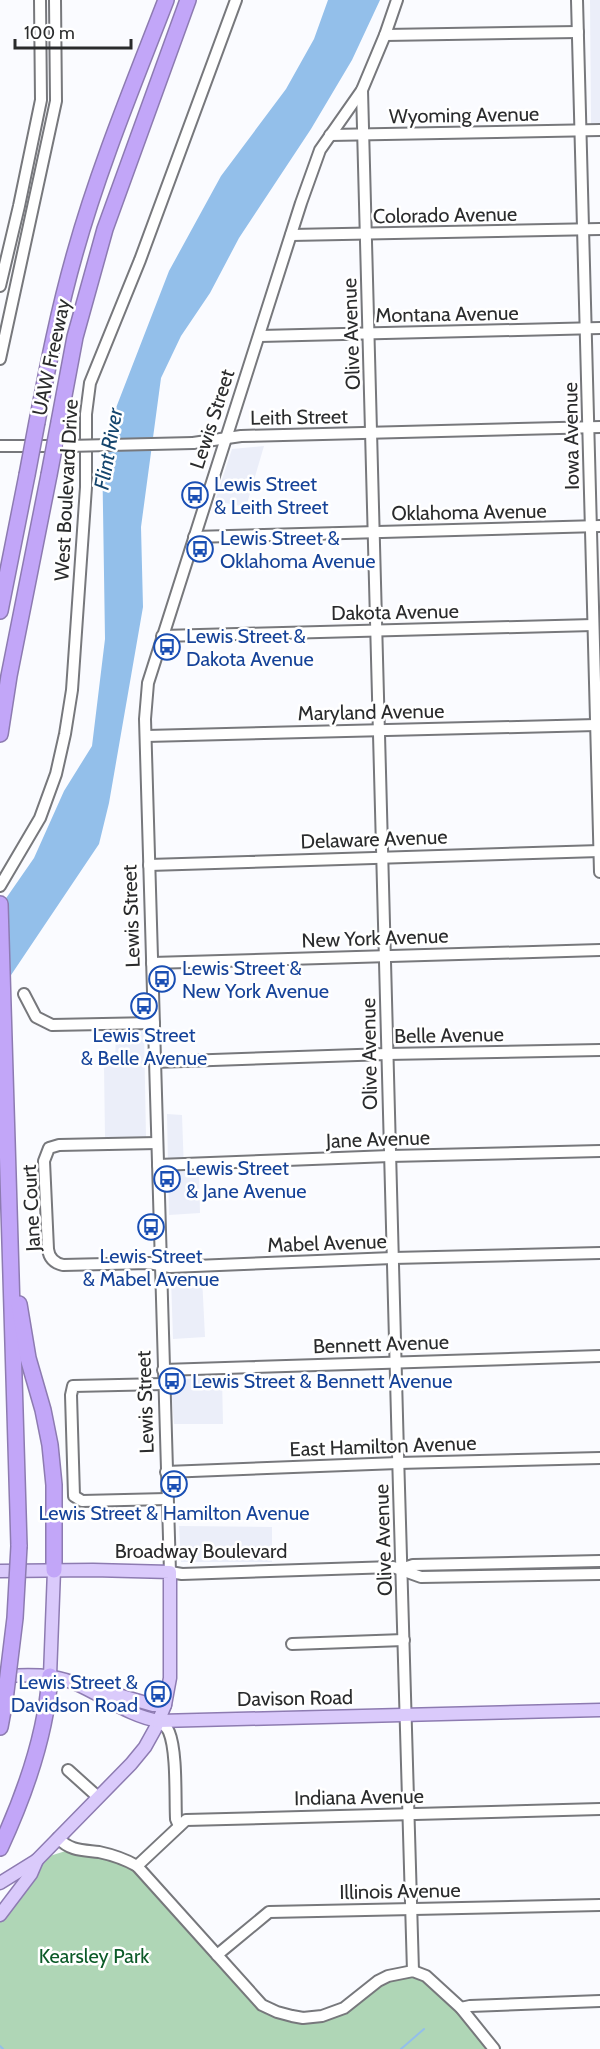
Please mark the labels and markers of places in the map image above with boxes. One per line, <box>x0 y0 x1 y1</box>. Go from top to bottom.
place label: Lewis Street & Leith Street <box>214 472 329 519</box>
bus stop icon: Lewis Street & Leith Street <box>180 480 210 510</box>
place label: Lewis Street & Oklahoma Avenue <box>220 526 375 573</box>
bus stop icon: Lewis Street & Oklahoma Avenue <box>185 534 215 564</box>
place label: Lewis Street & Dakota Avenue <box>186 624 314 671</box>
bus stop icon: Lewis Street & Dakota Avenue <box>152 632 182 662</box>
place label: Lewis Street & New York Avenue <box>182 956 329 1003</box>
bus stop icon: Lewis Street & New York Avenue <box>147 964 177 994</box>
bus stop icon: Lewis Street & Belle Avenue <box>129 991 159 1021</box>
place label: Lewis Street & Belle Avenue <box>81 1023 207 1070</box>
place label: Lewis Street & Jane Avenue <box>186 1156 307 1203</box>
bus stop icon: Lewis Street & Jane Avenue <box>152 1164 182 1194</box>
bus stop icon: Lewis Street & Mabel Avenue <box>136 1212 166 1242</box>
place label: Lewis Street & Mabel Avenue <box>83 1244 219 1291</box>
bus stop icon: Lewis Street & Bennett Avenue <box>157 1366 187 1396</box>
place label: Lewis Street & Bennett Avenue <box>192 1369 452 1393</box>
bus stop icon: Lewis Street & Hamilton Avenue <box>159 1469 189 1499</box>
place label: Lewis Street & Hamilton Avenue <box>39 1501 309 1525</box>
place label: Lewis Street & Davidson Road <box>11 1670 138 1717</box>
bus stop icon: Lewis Street & Davidson Road <box>143 1679 173 1709</box>

